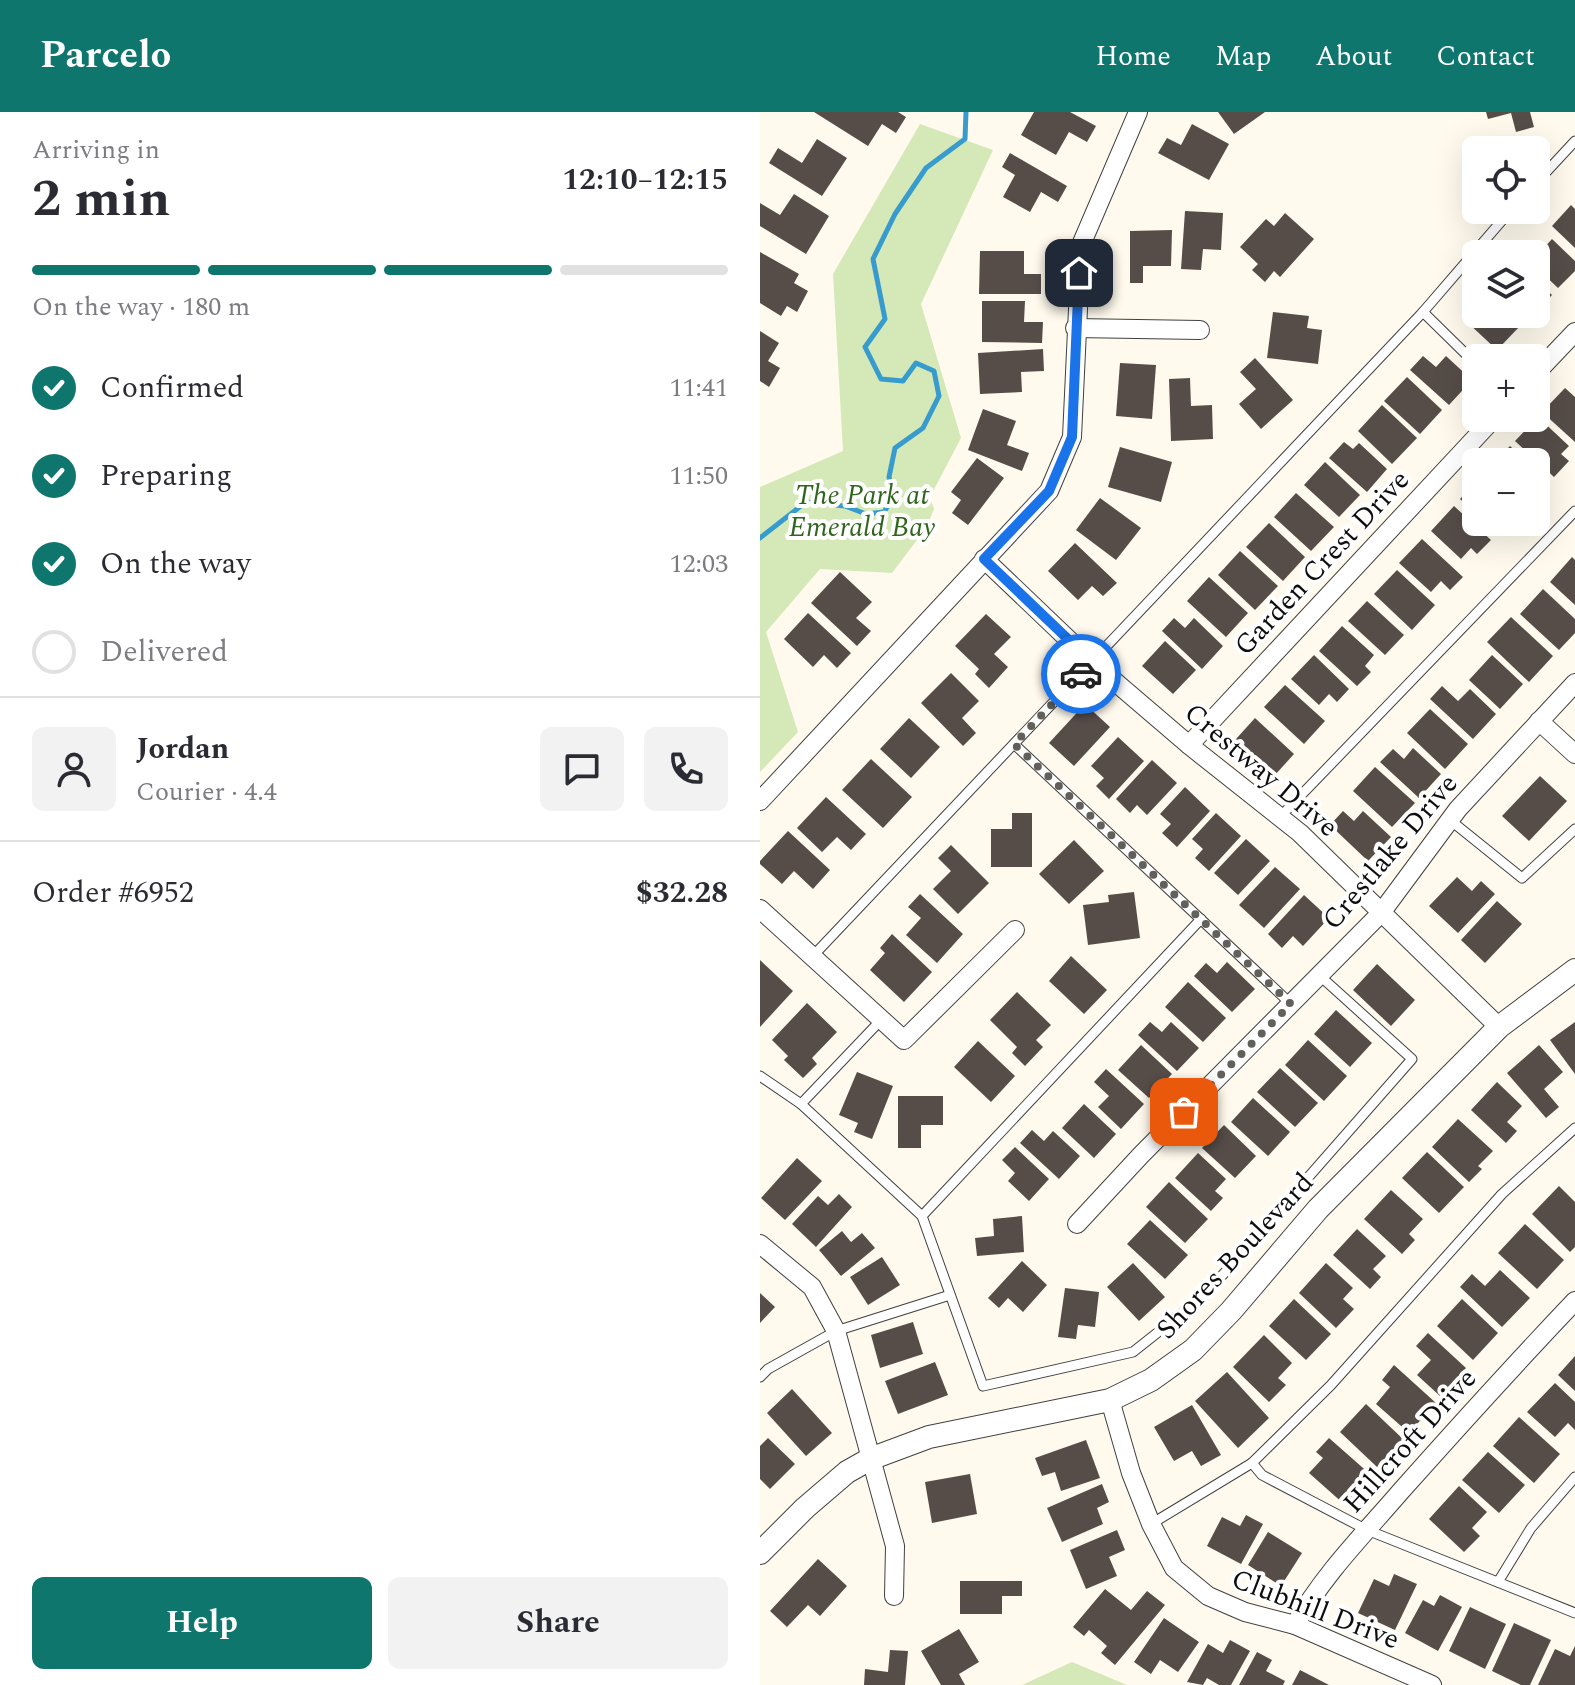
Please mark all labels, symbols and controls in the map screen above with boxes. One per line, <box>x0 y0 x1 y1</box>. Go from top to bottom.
text: Parcelo <box>40 27 171 85</box>
text: Home <box>1095 35 1171 78</box>
text: Map <box>1215 35 1271 78</box>
text: About <box>1315 35 1392 78</box>
text: Contact <box>1436 35 1535 78</box>
text: Arriving in <box>32 130 160 170</box>
map controls <box>1462 136 1550 536</box>
button: locate <box>1462 136 1550 224</box>
text: 12:10–12:15 <box>562 157 728 203</box>
text: 2 min <box>32 160 170 239</box>
pin <box>1045 239 1113 307</box>
button: layers <box>1462 240 1550 328</box>
icon: home <box>1057 251 1101 295</box>
text: On the way · 180 m <box>32 287 250 327</box>
button: + <box>1462 344 1550 432</box>
text: Confirmed <box>100 365 244 411</box>
icon: check <box>32 366 76 410</box>
text: 11:41 <box>669 368 728 408</box>
button: − <box>1462 448 1550 536</box>
text: Preparing <box>100 453 232 499</box>
icon: check <box>32 454 76 498</box>
text: 11:50 <box>669 456 728 496</box>
street label: Garden Crest Drive <box>1224 460 1420 666</box>
park label: The Park at Emerald Bay <box>789 474 936 549</box>
text: On the way <box>100 541 251 587</box>
icon: check <box>32 542 76 586</box>
text: 12:03 <box>669 544 728 584</box>
text: Delivered <box>100 629 228 675</box>
courier <box>1041 634 1121 714</box>
icon: car <box>1059 652 1103 696</box>
street label: Crestway Drive <box>1174 692 1348 848</box>
text: Jordan <box>136 726 229 772</box>
button: person <box>32 727 116 811</box>
button: chat <box>540 727 624 811</box>
button: phone <box>644 727 728 811</box>
street label: Crestlake Drive <box>1312 764 1469 940</box>
text: Courier · 4.4 <box>136 772 277 812</box>
text: Order #6952 <box>32 870 194 916</box>
text: $32.28 <box>636 870 728 916</box>
pin <box>1150 1078 1218 1146</box>
icon: bag <box>1162 1090 1206 1134</box>
street label: Shores Boulevard <box>1146 1163 1324 1349</box>
street label: Hillcroft Drive <box>1333 1359 1487 1523</box>
street label: Clubhill Drive <box>1225 1558 1406 1661</box>
button: Help <box>32 1577 372 1669</box>
button: Share <box>388 1577 728 1669</box>

